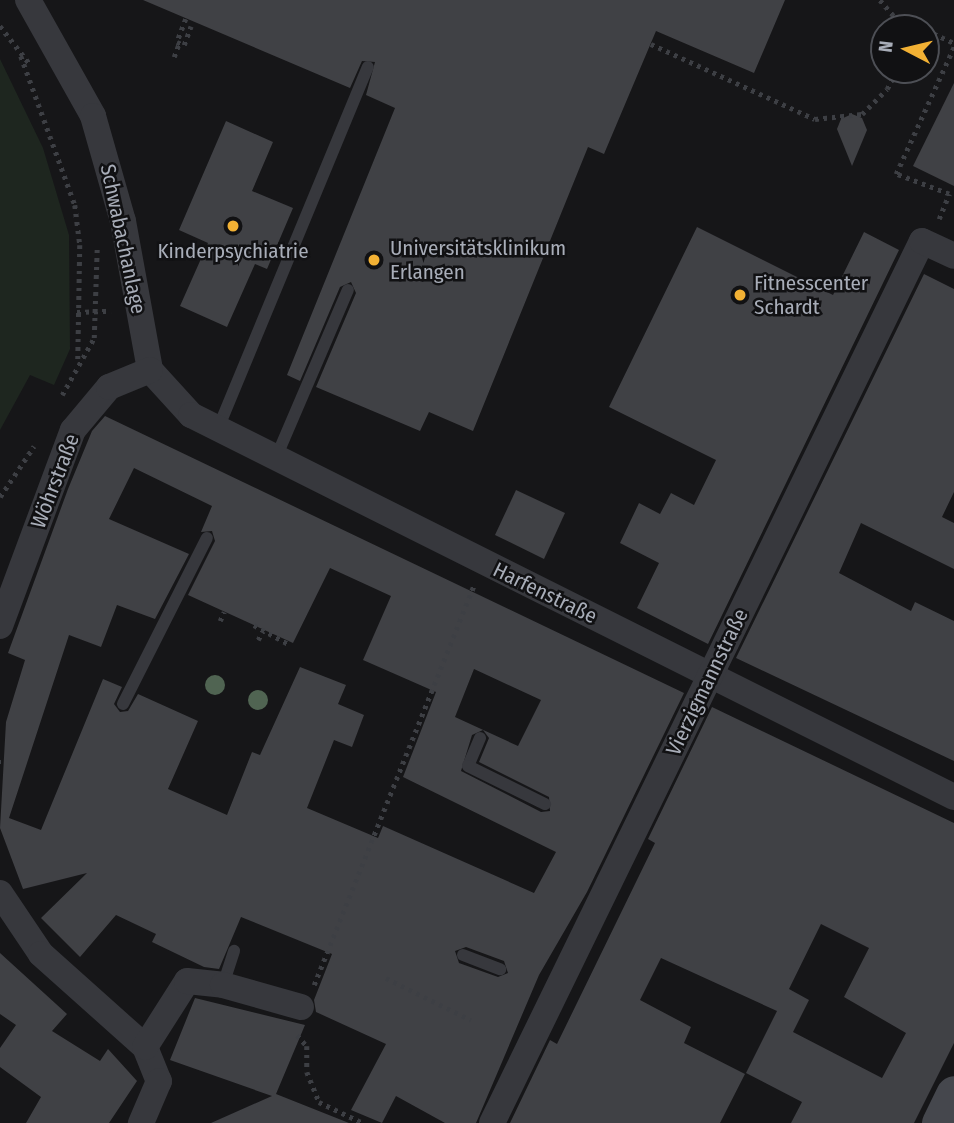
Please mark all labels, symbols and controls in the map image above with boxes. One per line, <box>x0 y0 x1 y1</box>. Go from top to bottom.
north arrow <box>870 14 940 84</box>
text: N <box>874 40 898 54</box>
street label: Schwabachanlage <box>95 162 151 316</box>
marker: Kinderpsychiatrie <box>223 216 243 236</box>
place label: Universitätsklinikum Erlangen <box>390 235 566 285</box>
place label: Kinderpsychiatrie <box>157 238 309 264</box>
marker: Universitätsklinikum Erlangen <box>364 250 384 270</box>
place label: Fitnesscenter Schardt <box>754 270 868 320</box>
marker: Fitnesscenter Schardt <box>732 287 748 303</box>
street label: Wöhrstraße <box>25 430 85 532</box>
street label: Harfenstraße <box>489 557 601 629</box>
street label: Vierzigmannstraße <box>661 605 753 759</box>

